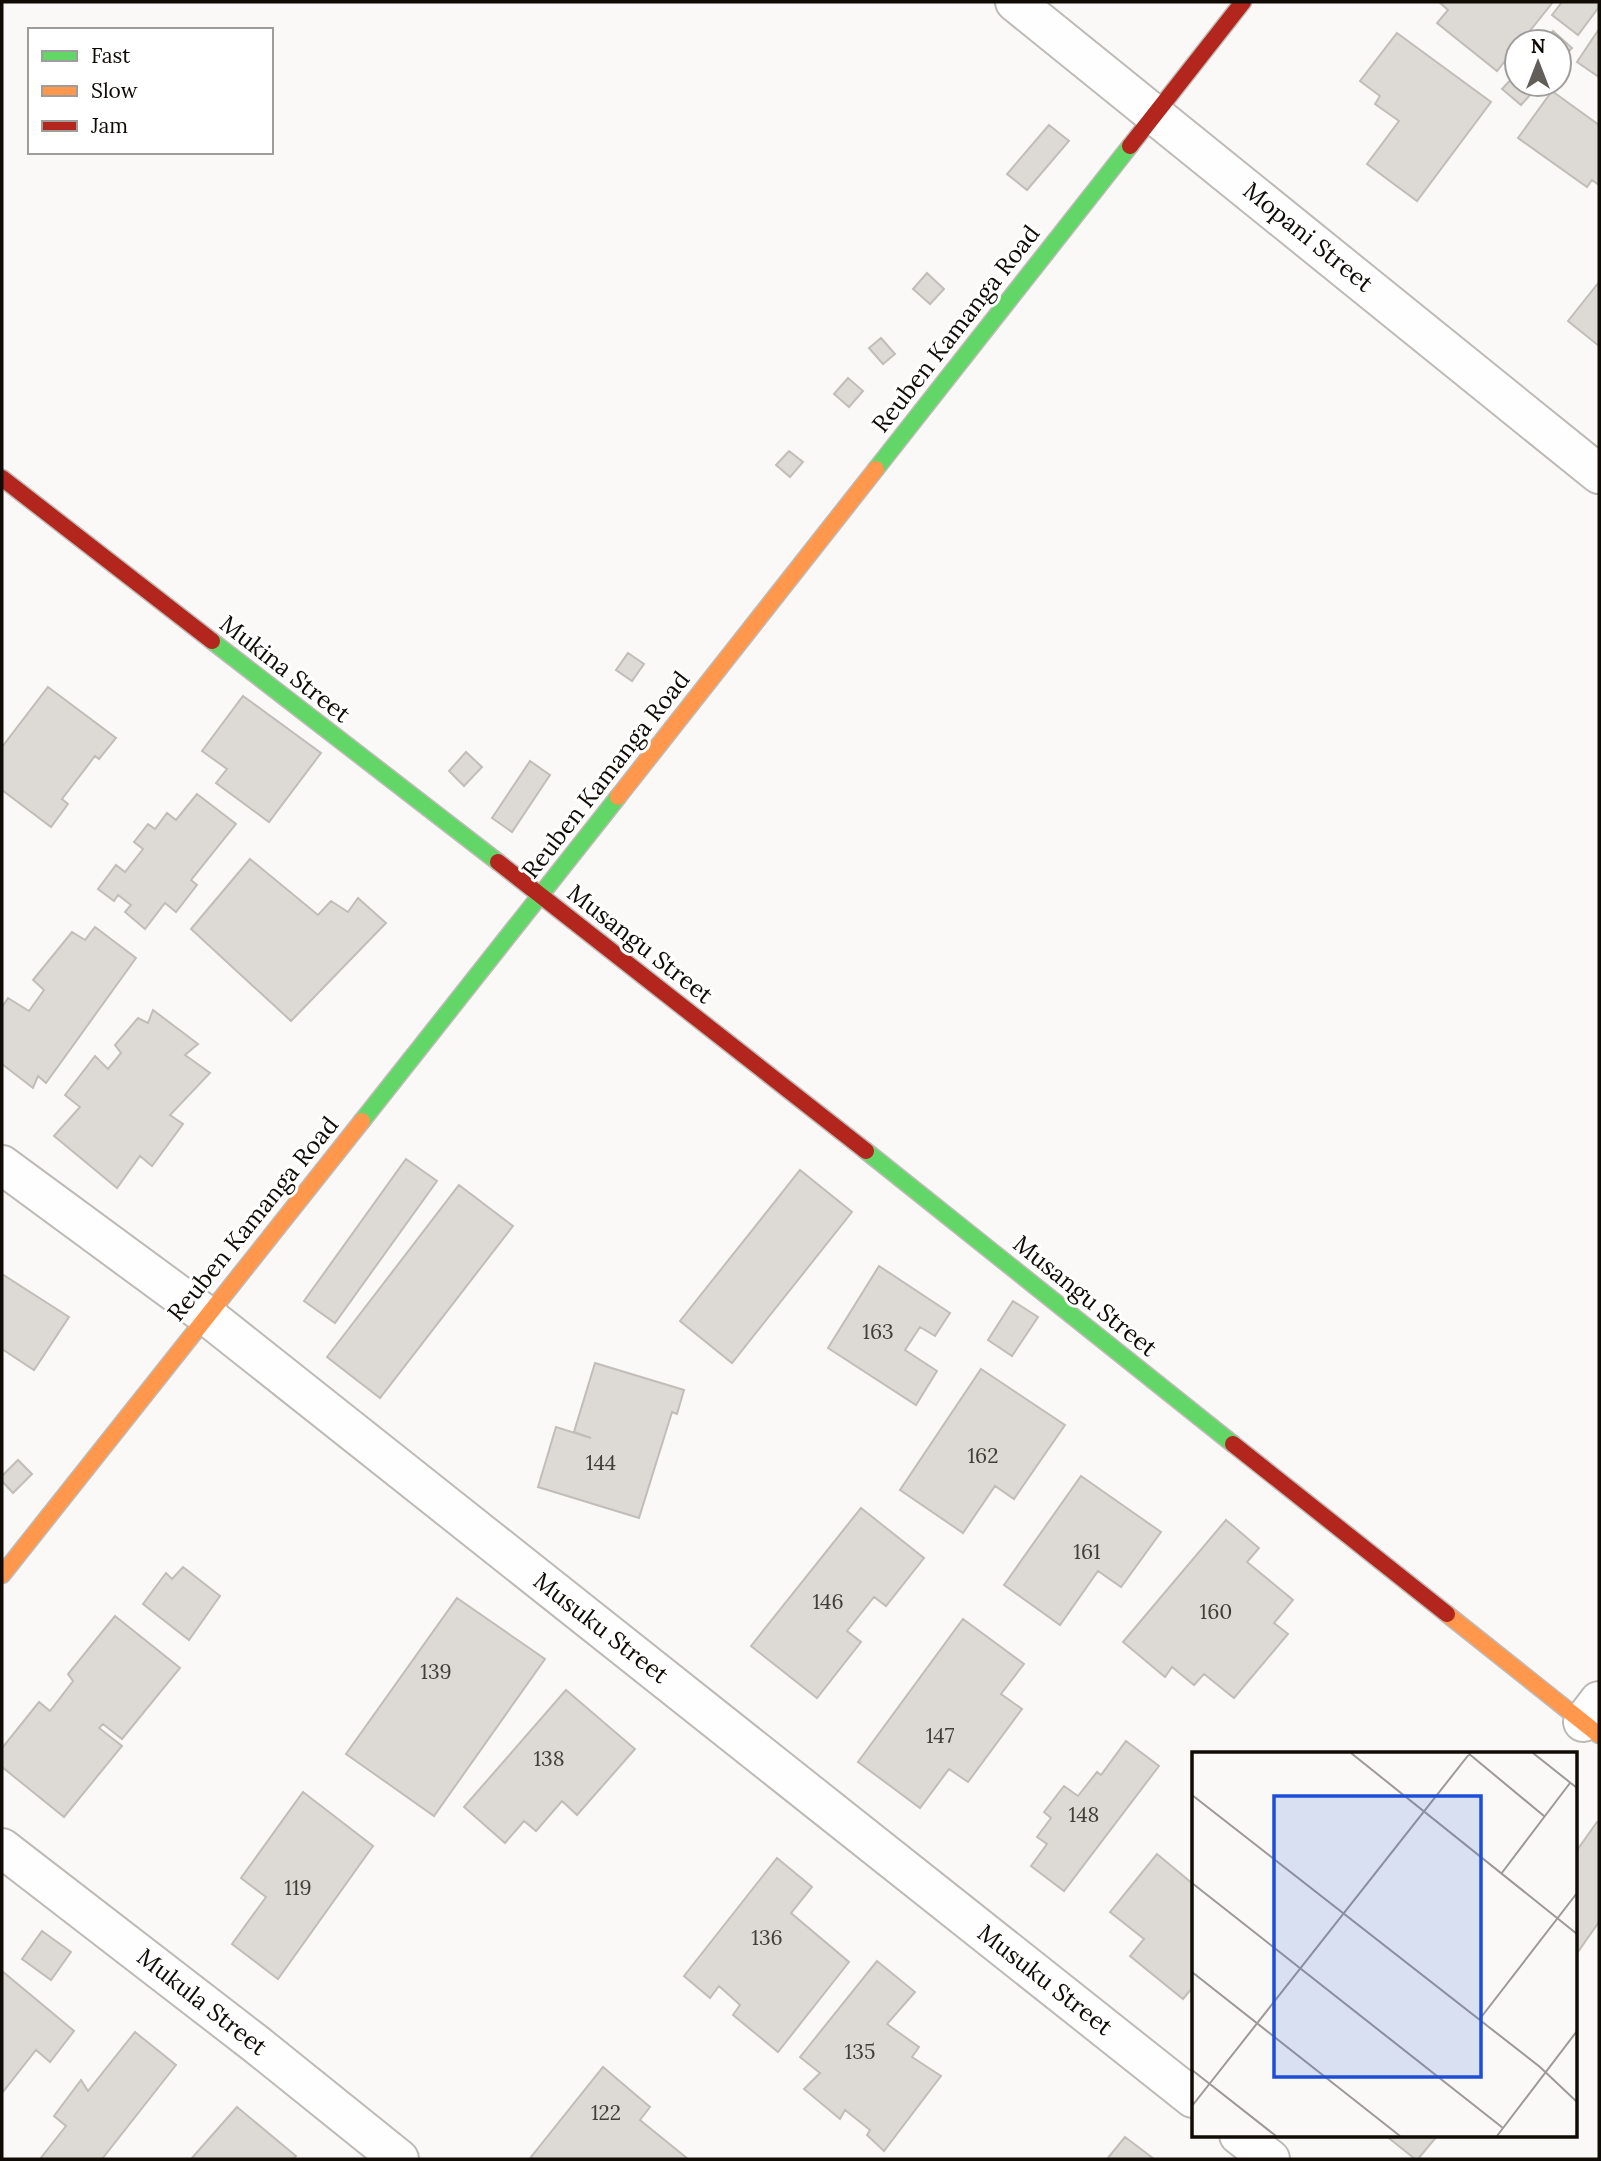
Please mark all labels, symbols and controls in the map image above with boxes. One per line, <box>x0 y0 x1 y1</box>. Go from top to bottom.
legend <box>28 28 273 154</box>
north arrow <box>1503 28 1573 98</box>
text: N <box>1531 34 1546 58</box>
text: Fast <box>91 42 131 69</box>
text: Slow <box>91 77 138 104</box>
text: Jam <box>90 112 128 139</box>
street label: Mopani Street <box>1237 175 1380 299</box>
street label: Reuben Kamanga Road <box>865 219 1046 439</box>
street label: Mukina Street <box>214 608 357 730</box>
street label: Reuben Kamanga Road <box>515 665 696 885</box>
street label: Musangu Street <box>561 877 720 1011</box>
street label: Reuben Kamanga Road <box>160 1110 345 1328</box>
street label: Musangu Street <box>1007 1228 1164 1364</box>
house number: 163 <box>862 1318 894 1345</box>
house number: 162 <box>967 1442 999 1469</box>
house number: 144 <box>586 1449 616 1476</box>
house number: 161 <box>1073 1538 1101 1565</box>
street label: Musuku Street <box>527 1565 676 1691</box>
house number: 146 <box>812 1588 844 1615</box>
house number: 160 <box>1200 1598 1232 1625</box>
house number: 139 <box>420 1658 452 1685</box>
house number: 147 <box>926 1722 955 1749</box>
house number: 138 <box>533 1745 565 1772</box>
inset map <box>1192 1752 1576 2136</box>
house number: 148 <box>1069 1801 1099 1828</box>
house number: 119 <box>284 1874 312 1901</box>
street label: Musuku Street <box>971 1917 1120 2043</box>
house number: 136 <box>751 1924 783 1951</box>
street label: Mukula Street <box>131 1941 274 2063</box>
house number: 135 <box>845 2038 875 2065</box>
house number: 122 <box>591 2099 621 2126</box>

